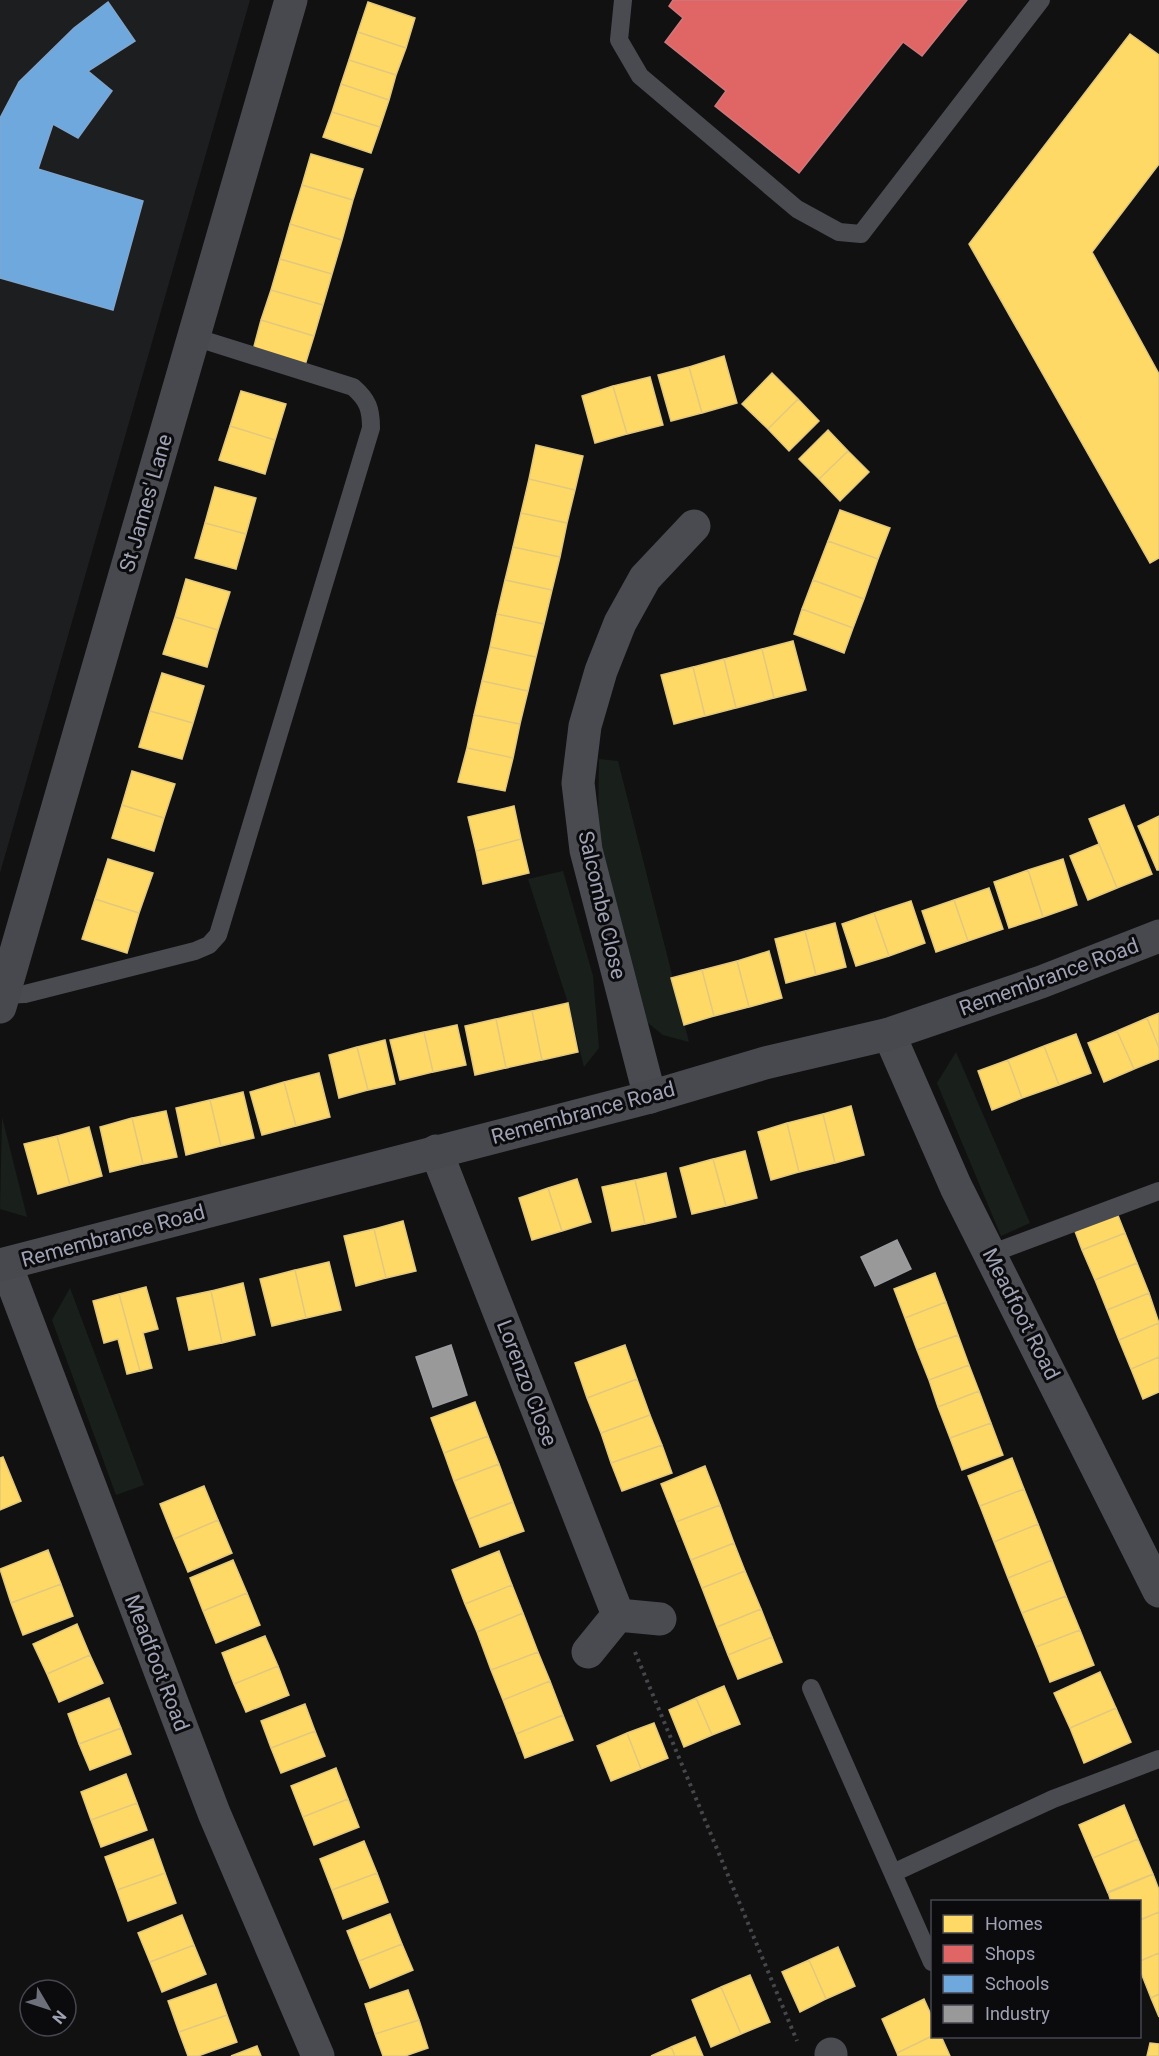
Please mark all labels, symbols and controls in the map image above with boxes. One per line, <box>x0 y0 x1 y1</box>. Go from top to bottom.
street label: St James' Lane <box>115 431 177 575</box>
street label: Salcombe Close <box>573 829 631 981</box>
street label: Remembrance Road <box>956 933 1142 1021</box>
street label: Remembrance Road <box>489 1077 677 1149</box>
street label: Remembrance Road <box>19 1200 207 1272</box>
street label: Meadfoot Road <box>978 1244 1064 1384</box>
street label: Lorenzo Close <box>492 1317 562 1449</box>
street label: Meadfoot Road <box>120 1591 194 1735</box>
legend <box>931 1900 1141 2038</box>
text: Homes <box>985 1913 1043 1934</box>
text: Shops <box>985 1943 1035 1964</box>
text: Schools <box>985 1973 1049 1994</box>
north arrow <box>18 1978 78 2038</box>
text: Industry <box>985 2003 1050 2024</box>
text: N <box>48 2007 70 2027</box>

